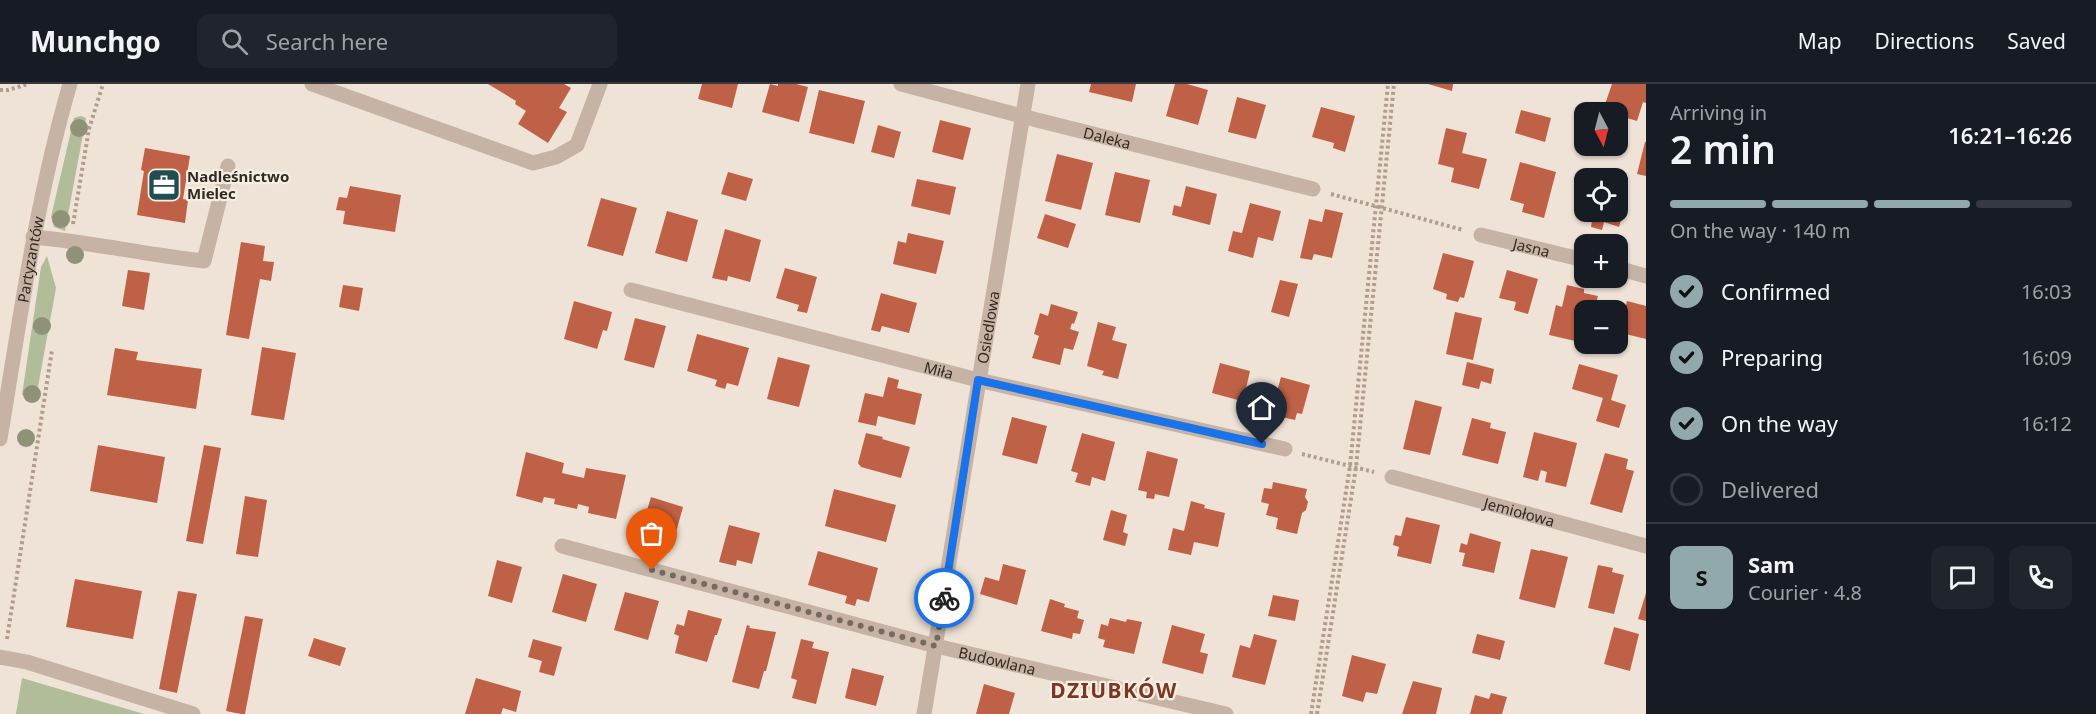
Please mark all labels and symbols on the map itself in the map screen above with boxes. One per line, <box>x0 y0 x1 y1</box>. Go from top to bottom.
north arrow <box>1574 102 1628 156</box>
street label: Daleka <box>1081 122 1133 153</box>
place label: Nadleśnictwo Mielec <box>187 166 289 203</box>
office icon: Nadleśnictwo Mielec <box>146 167 182 203</box>
street label: Partyzantów <box>13 214 48 304</box>
street label: Jasna <box>1509 233 1552 261</box>
street label: Osiedlowa <box>972 289 1004 365</box>
street label: Miła <box>922 356 956 383</box>
pin <box>1236 382 1287 444</box>
street label: Jemiołowa <box>1480 492 1557 531</box>
pin <box>626 508 677 570</box>
courier <box>914 568 974 628</box>
street label: Budowlana <box>957 642 1038 679</box>
district label: DZIUBKÓW <box>1050 676 1178 704</box>

